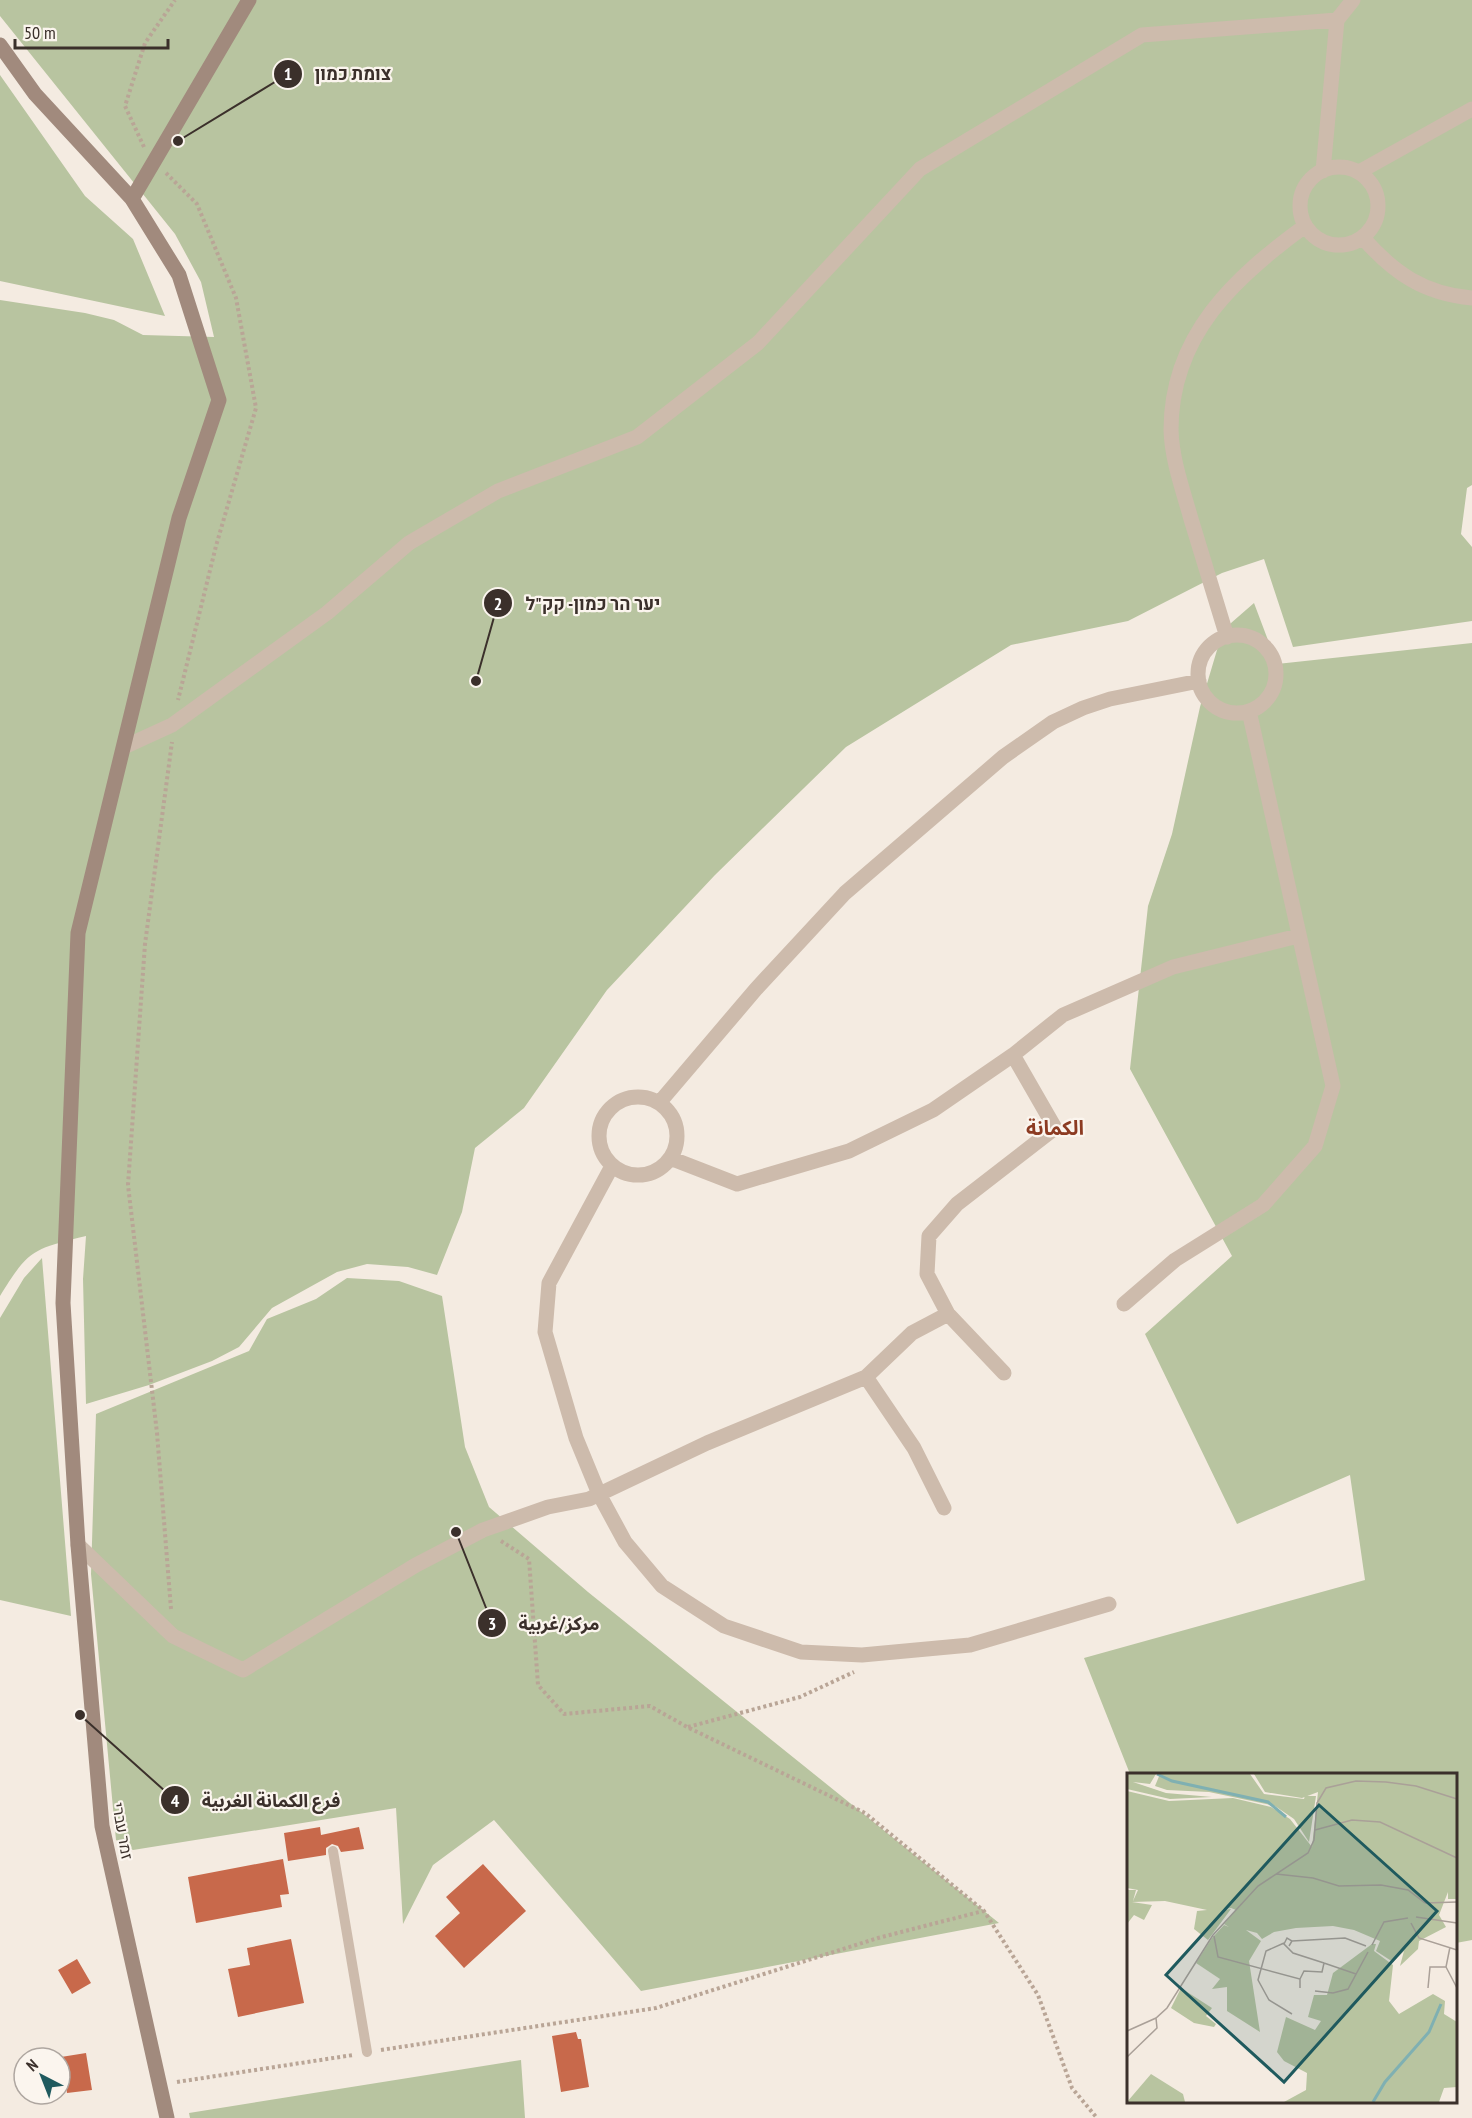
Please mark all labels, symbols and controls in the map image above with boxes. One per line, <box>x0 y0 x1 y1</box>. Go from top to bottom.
scale bar <box>15 12 168 50</box>
text: 50 m <box>24 21 56 44</box>
callout: צומת כמון <box>273 56 403 92</box>
text: 1 <box>284 62 292 85</box>
text: צומת כמון <box>315 62 392 85</box>
callout: יער הר כמון- קק"ל <box>483 585 673 621</box>
text: 2 <box>494 592 502 615</box>
text: יער הר כמון- קק"ל <box>526 592 660 615</box>
district label: الكمانة <box>1026 1115 1084 1141</box>
callout: مركز/غربية <box>477 1605 612 1641</box>
text: 3 <box>488 1612 496 1635</box>
text: مركز/غربية <box>518 1612 600 1635</box>
inset map <box>1127 1773 1457 2103</box>
callout: فرع الكمانة الغربية <box>160 1782 353 1818</box>
text: 4 <box>171 1789 180 1812</box>
text: فرع الكمانة الغربية <box>202 1789 340 1814</box>
street label: זמר עברי <box>108 1801 138 1861</box>
north arrow <box>12 2046 72 2106</box>
text: N <box>22 2055 42 2075</box>

